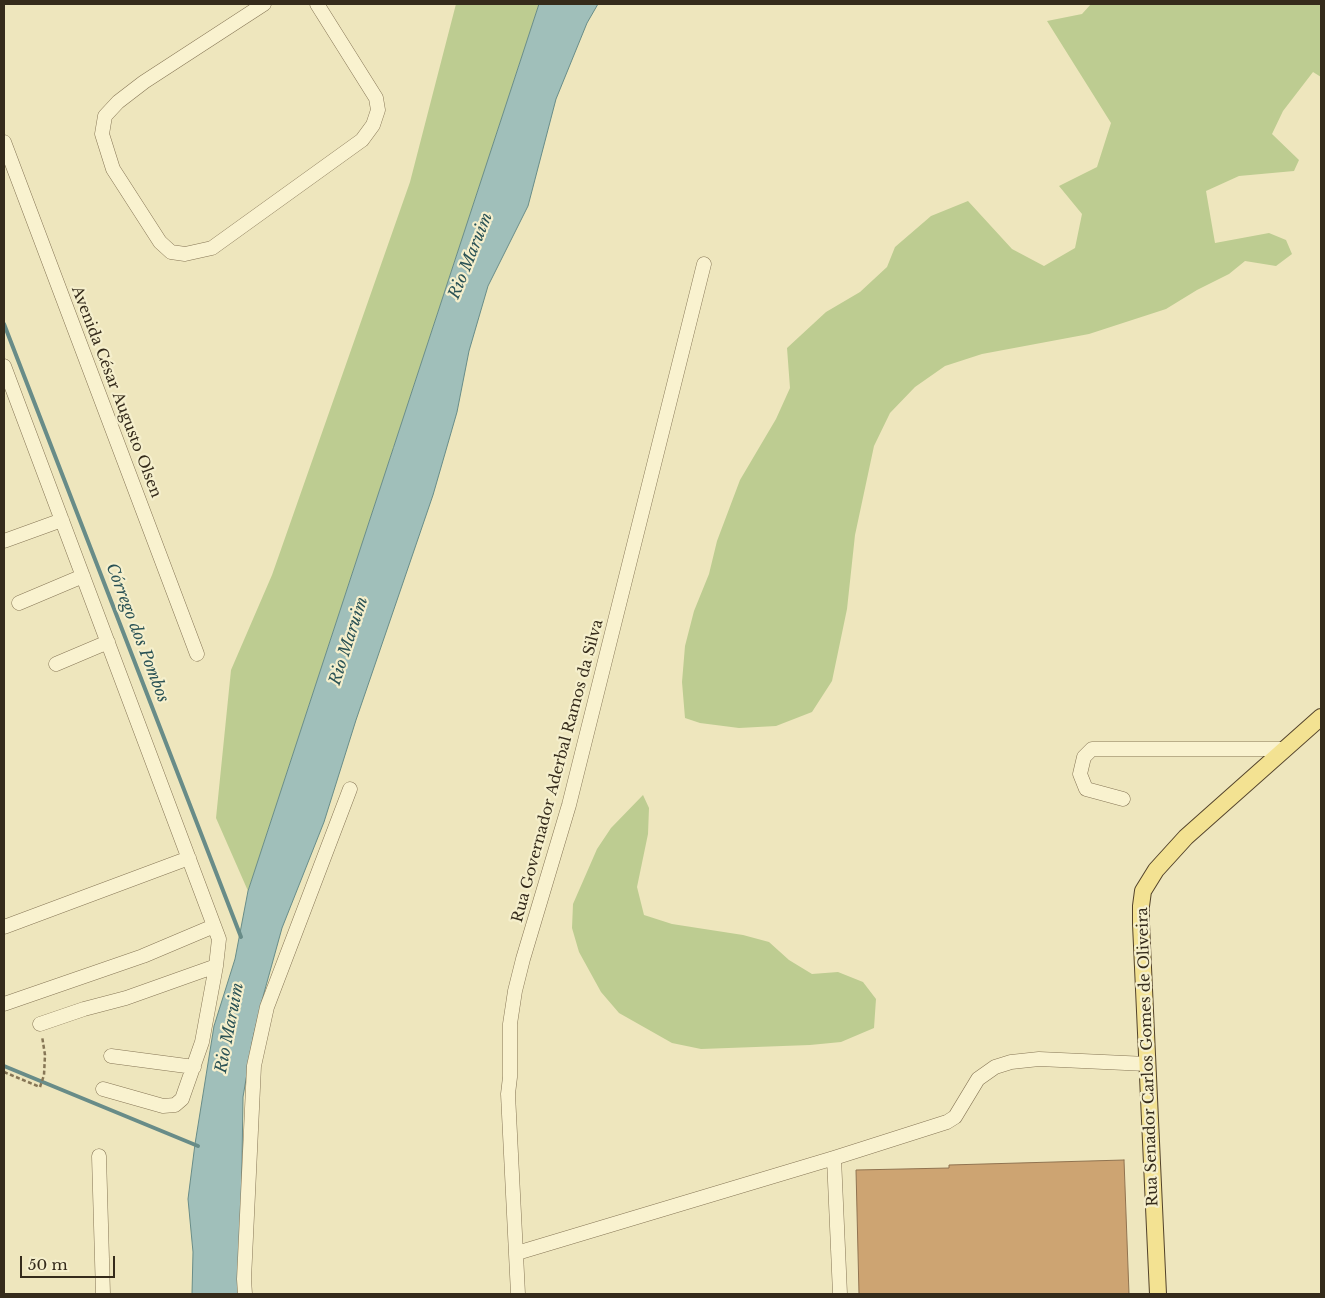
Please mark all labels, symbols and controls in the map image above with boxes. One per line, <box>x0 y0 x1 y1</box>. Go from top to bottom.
water label: Rio Maruim <box>445 210 497 302</box>
street label: Avenida César Augusto Olsen <box>67 284 165 500</box>
water label: Córrego dos Pombos <box>102 561 172 705</box>
water label: Rio Maruim <box>326 595 372 687</box>
street label: Rua Governador Aderbal Ramos da Silva <box>509 618 607 924</box>
street label: Rua Senador Carlos Gomes de Oliveira <box>1134 907 1162 1207</box>
water label: Rio Maruim <box>212 981 248 1075</box>
scale bar <box>22 1246 118 1278</box>
text: 50 m <box>28 1255 68 1274</box>

